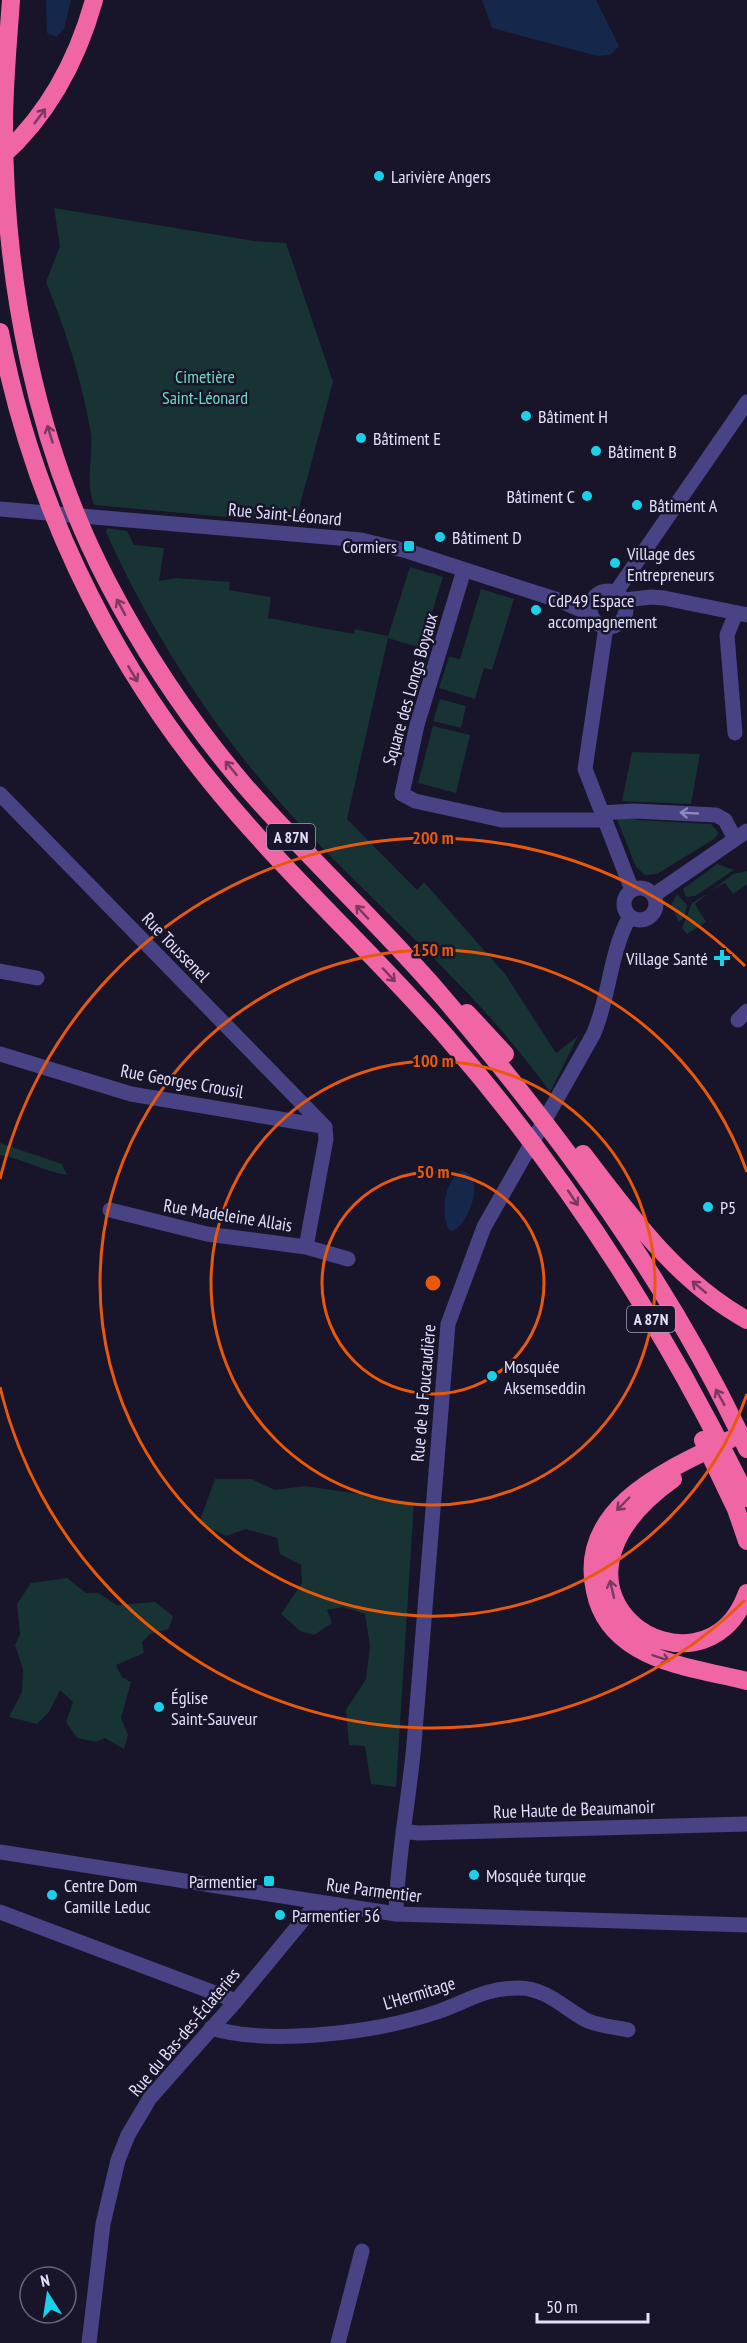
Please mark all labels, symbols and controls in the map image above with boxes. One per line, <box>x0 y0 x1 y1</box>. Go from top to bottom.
one-way arrow <box>33 108 46 124</box>
place label: Larivière Angers <box>391 165 491 188</box>
marker: Larivière Angers <box>372 169 386 183</box>
park label: Cimetière Saint-Léonard <box>162 365 248 409</box>
place label: Bâtiment H <box>538 405 608 428</box>
marker: Bâtiment H <box>519 409 533 423</box>
one-way arrow <box>44 425 55 444</box>
place label: Bâtiment E <box>373 427 441 450</box>
marker: Bâtiment E <box>354 431 368 445</box>
place label: Bâtiment B <box>608 440 677 463</box>
marker: Bâtiment B <box>589 444 603 458</box>
place label: Bâtiment C <box>506 485 575 508</box>
marker: Bâtiment C <box>580 489 594 503</box>
place label: Bâtiment A <box>649 494 718 517</box>
street label: Rue Saint-Léonard <box>227 498 343 530</box>
marker: Bâtiment A <box>630 498 644 512</box>
place label: Bâtiment D <box>452 526 522 549</box>
marker: Bâtiment D <box>433 530 447 544</box>
place label: Cormiers <box>342 535 397 558</box>
marker: Cormiers <box>402 539 416 553</box>
place label: Village des Entrepreneurs <box>626 542 714 586</box>
marker: Village des Entrepreneurs <box>608 556 622 570</box>
place label: CdP49 Espace accompagnement <box>548 589 657 633</box>
one-way arrow <box>115 599 127 616</box>
marker: CdP49 Espace accompagnement <box>529 603 543 617</box>
street label: Square des Longs Boyaux <box>377 610 443 768</box>
one-way arrow <box>127 665 139 682</box>
one-way arrow <box>224 760 237 776</box>
one-way arrow <box>680 808 700 819</box>
road number: A 87N <box>267 824 315 850</box>
text: 200 m <box>412 826 454 849</box>
one-way arrow <box>355 904 370 919</box>
street label: Rue Toussenel <box>137 907 215 987</box>
text: 150 m <box>412 938 454 961</box>
place label: Village Santé <box>625 947 708 970</box>
marker: Village Santé <box>713 949 731 967</box>
one-way arrow <box>382 967 396 982</box>
text: 100 m <box>412 1049 454 1072</box>
street label: Rue Georges Crousil <box>119 1059 246 1103</box>
text: 50 m <box>417 1160 449 1183</box>
one-way arrow <box>567 1189 579 1205</box>
street label: Rue Madeleine Allais <box>162 1193 294 1237</box>
place label: P5 <box>720 1196 736 1219</box>
marker: P5 <box>701 1200 715 1214</box>
centre of rings <box>423 1273 443 1293</box>
one-way arrow <box>692 1280 707 1294</box>
road number: A 87N <box>627 1306 675 1332</box>
street label: Rue de la Foucaudière <box>406 1323 440 1463</box>
place label: Mosquée Aksemseddin <box>504 1355 586 1399</box>
marker: Mosquée Aksemseddin <box>485 1369 499 1383</box>
one-way arrow <box>714 1388 726 1405</box>
one-way arrow <box>615 1496 630 1511</box>
one-way arrow <box>605 1579 617 1598</box>
one-way arrow <box>651 1654 670 1665</box>
place label: Église Saint-Sauveur <box>171 1686 257 1730</box>
marker: Église Saint-Sauveur <box>152 1700 166 1714</box>
street label: Rue Haute de Beaumanoir <box>493 1795 655 1823</box>
place label: Mosquée turque <box>486 1864 586 1887</box>
marker: Mosquée turque <box>467 1868 481 1882</box>
place label: Parmentier <box>189 1870 257 1893</box>
street label: Rue Parmentier <box>325 1873 423 1907</box>
place label: Centre Dom Camille Leduc <box>64 1874 151 1918</box>
marker: Parmentier <box>262 1874 276 1888</box>
marker: Centre Dom Camille Leduc <box>45 1888 59 1902</box>
place label: Parmentier 56 <box>292 1904 380 1927</box>
marker: Parmentier 56 <box>273 1908 287 1922</box>
street label: Rue du Bas-des-Éclateries <box>124 1963 244 2101</box>
street label: L'Hermitage <box>380 1971 458 2015</box>
north arrow <box>18 2265 78 2325</box>
text: N <box>39 2270 51 2291</box>
scale bar <box>537 2286 648 2324</box>
text: 50 m <box>546 2295 578 2318</box>

